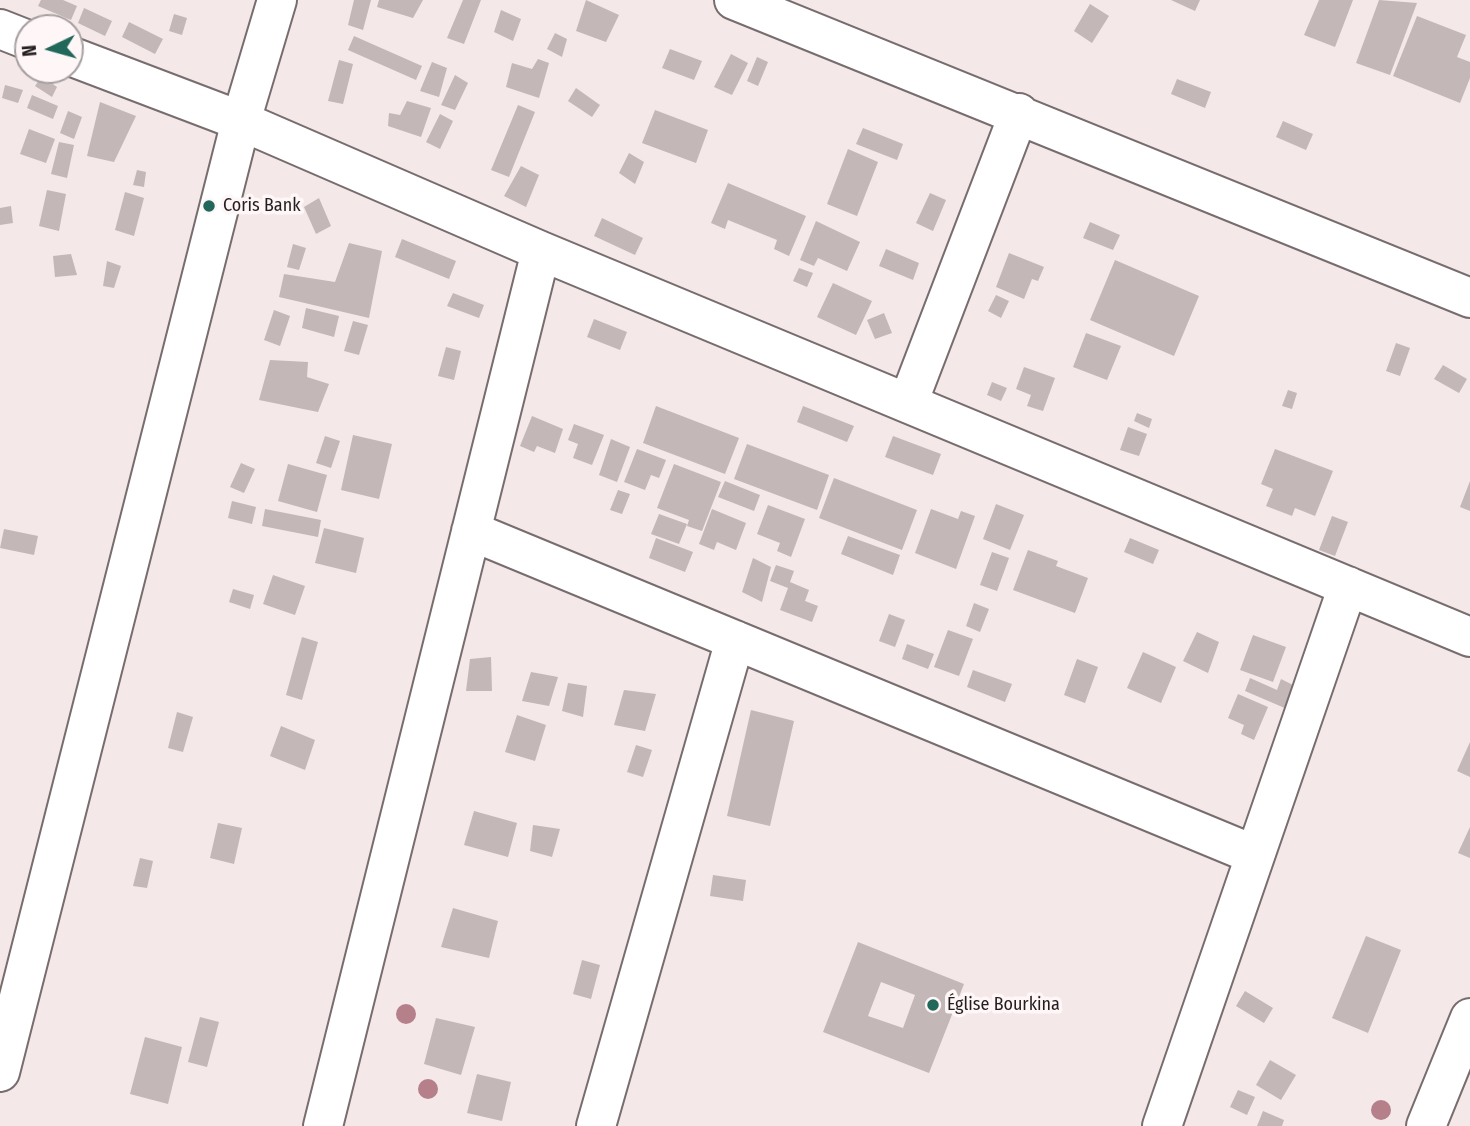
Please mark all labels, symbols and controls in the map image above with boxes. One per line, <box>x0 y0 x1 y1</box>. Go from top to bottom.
north arrow <box>14 14 84 84</box>
text: N <box>18 44 42 57</box>
place label: Coris Bank <box>223 195 301 217</box>
marker: Coris Bank <box>201 198 217 214</box>
place label: Église Bourkina <box>947 994 1060 1016</box>
marker: Église Bourkina <box>925 997 941 1013</box>

